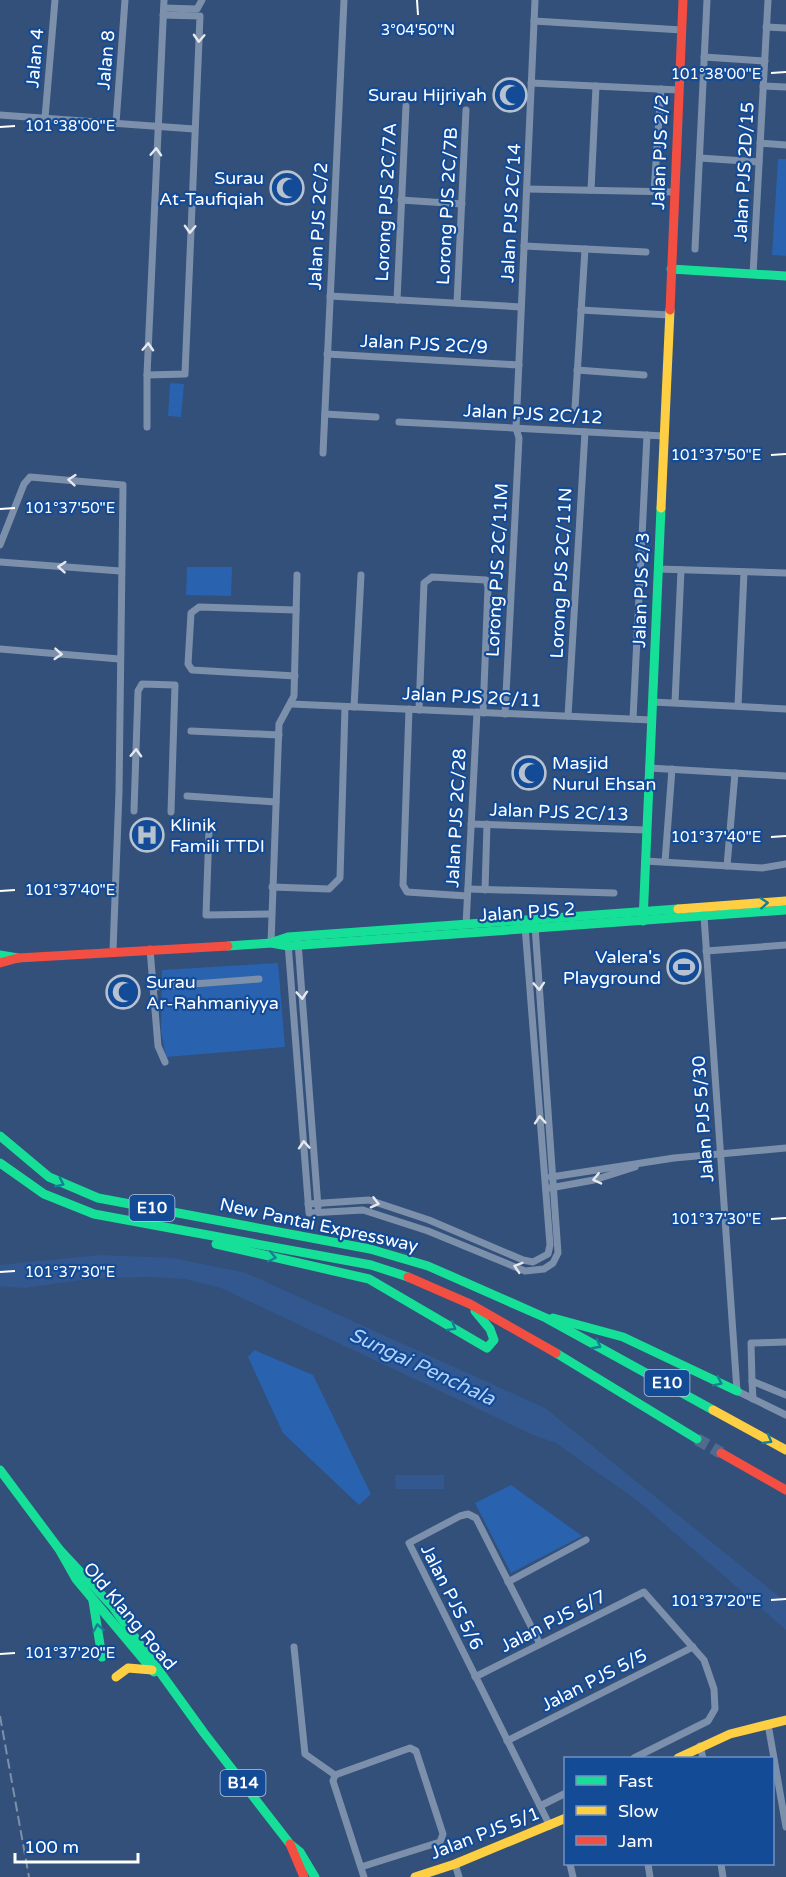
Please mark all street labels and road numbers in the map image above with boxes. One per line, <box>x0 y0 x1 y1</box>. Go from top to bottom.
street label: Jalan 4 <box>21 27 49 89</box>
street label: Jalan 8 <box>92 29 120 91</box>
street label: Jalan PJS 2/2 <box>647 94 673 210</box>
street label: Jalan PJS 2D/15 <box>729 101 759 243</box>
street label: Lorong PJS 2C/7A <box>371 122 401 282</box>
street label: Lorong PJS 2C/7B <box>432 127 462 285</box>
street label: Jalan PJS 2C/14 <box>496 143 526 283</box>
street label: Jalan PJS 2C/2 <box>304 161 332 291</box>
street label: Jalan PJS 2C/9 <box>359 330 489 358</box>
street label: Jalan PJS 2C/12 <box>463 399 603 429</box>
street label: Lorong PJS 2C/11M <box>481 483 513 657</box>
street label: Lorong PJS 2C/11N <box>546 487 576 659</box>
street label: Jalan PJS 2/3 <box>628 532 654 648</box>
street label: Jalan PJS 2C/11 <box>402 682 542 712</box>
street label: Jalan PJS 2C/28 <box>441 748 471 888</box>
street label: Jalan PJS 2C/13 <box>489 799 629 825</box>
street label: Jalan PJS 2 <box>478 898 576 926</box>
street label: Jalan PJS 5/30 <box>688 1055 718 1183</box>
street label: New Pantai Expressway <box>218 1193 421 1257</box>
road number: E10 <box>130 1195 174 1221</box>
road number: E10 <box>644 1370 690 1396</box>
street label: Jalan PJS 5/6 <box>416 1541 488 1653</box>
street label: Old Klang Road <box>79 1558 181 1674</box>
street label: Jalan PJS 5/7 <box>496 1585 610 1657</box>
street label: Jalan PJS 5/5 <box>538 1644 650 1716</box>
road number: B14 <box>220 1770 266 1796</box>
street label: Jalan PJS 5/1 <box>427 1802 543 1864</box>

